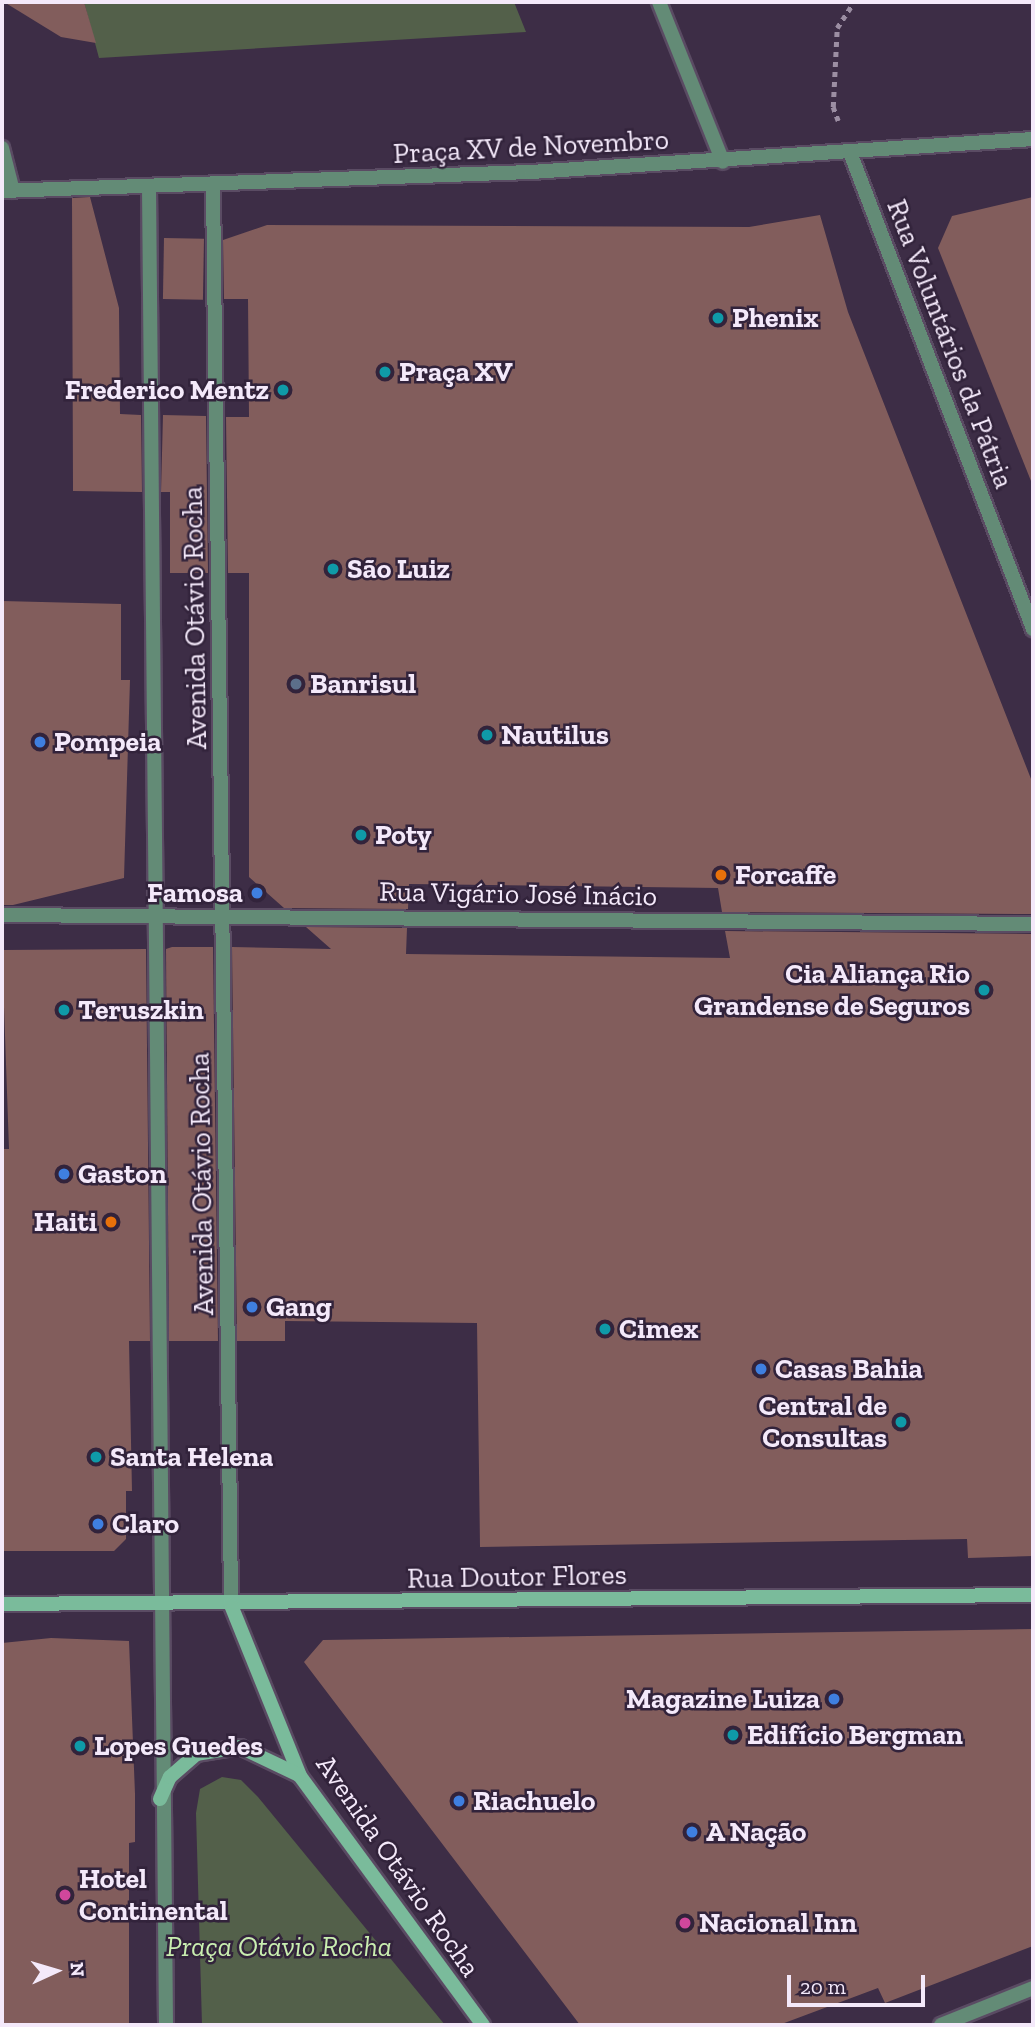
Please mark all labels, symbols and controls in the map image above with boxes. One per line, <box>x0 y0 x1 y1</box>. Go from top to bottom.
street label: Praça XV de Novembro <box>392 123 670 171</box>
street label: Rua Voluntários da Pátria <box>879 194 1021 494</box>
place label: Phenix <box>732 301 819 335</box>
marker: Phenix <box>710 310 726 326</box>
place label: Praça XV <box>399 355 513 389</box>
marker: Praça XV <box>377 364 393 380</box>
place label: Frederico Mentz <box>65 373 269 407</box>
marker: Frederico Mentz <box>275 382 291 398</box>
street label: Avenida Otávio Rocha <box>176 486 214 750</box>
place label: São Luiz <box>347 552 450 586</box>
marker: São Luiz <box>325 561 341 577</box>
place label: Banrisul <box>310 667 416 701</box>
marker: Banrisul <box>288 676 304 692</box>
place label: Nautilus <box>501 718 609 752</box>
place label: Pompeia <box>54 725 161 759</box>
marker: Nautilus <box>479 727 495 743</box>
marker: Pompeia <box>32 734 48 750</box>
place label: Poty <box>375 818 432 852</box>
marker: Poty <box>353 827 369 843</box>
place label: Forcaffe <box>735 858 836 892</box>
marker: Forcaffe <box>713 867 729 883</box>
street label: Rua Vigário José Inácio <box>378 875 658 913</box>
place label: Famosa <box>147 876 243 910</box>
marker: Famosa <box>249 885 265 901</box>
place label: Cia Aliança Rio Grandense de Seguros <box>694 957 970 1023</box>
marker: Cia Aliança Rio Grandense de Seguros <box>976 982 992 998</box>
place label: Teruszkin <box>78 993 204 1027</box>
marker: Teruszkin <box>56 1002 72 1018</box>
street label: Avenida Otávio Rocha <box>183 1052 221 1316</box>
place label: Gaston <box>78 1157 167 1191</box>
marker: Gaston <box>56 1166 72 1182</box>
place label: Haiti <box>34 1205 97 1239</box>
marker: Haiti <box>103 1214 119 1230</box>
place label: Gang <box>266 1290 332 1324</box>
marker: Gang <box>244 1299 260 1315</box>
place label: Cimex <box>619 1312 698 1346</box>
marker: Cimex <box>597 1321 613 1337</box>
place label: Casas Bahia <box>775 1352 923 1386</box>
marker: Casas Bahia <box>753 1361 769 1377</box>
place label: Central de Consultas <box>758 1389 887 1455</box>
marker: Central de Consultas <box>893 1414 909 1430</box>
place label: Santa Helena <box>110 1440 273 1474</box>
marker: Santa Helena <box>88 1449 104 1465</box>
place label: Claro <box>112 1507 179 1541</box>
marker: Claro <box>90 1516 106 1532</box>
street label: Rua Doutor Flores <box>407 1558 627 1596</box>
place label: Magazine Luiza <box>626 1682 820 1716</box>
marker: Magazine Luiza <box>826 1691 842 1707</box>
place label: Edifício Bergman <box>747 1718 963 1752</box>
marker: Edifício Bergman <box>725 1727 741 1743</box>
place label: Lopes Guedes <box>94 1729 263 1763</box>
marker: Lopes Guedes <box>72 1738 88 1754</box>
street label: Avenida Otávio Rocha <box>309 1749 487 1983</box>
place label: Riachuelo <box>473 1784 595 1818</box>
marker: Riachuelo <box>451 1793 467 1809</box>
place label: A Nação <box>706 1815 807 1849</box>
marker: A Nação <box>684 1824 700 1840</box>
place label: Hotel Continental <box>79 1862 228 1928</box>
marker: Hotel Continental <box>57 1887 73 1903</box>
place label: Nacional Inn <box>699 1906 857 1940</box>
marker: Nacional Inn <box>677 1915 693 1931</box>
park label: Praça Otávio Rocha <box>166 1930 392 1964</box>
north arrow <box>21 1936 91 2006</box>
scale bar <box>790 1960 928 2004</box>
text: N <box>65 1961 89 1978</box>
text: 20 m <box>800 1974 846 1999</box>

